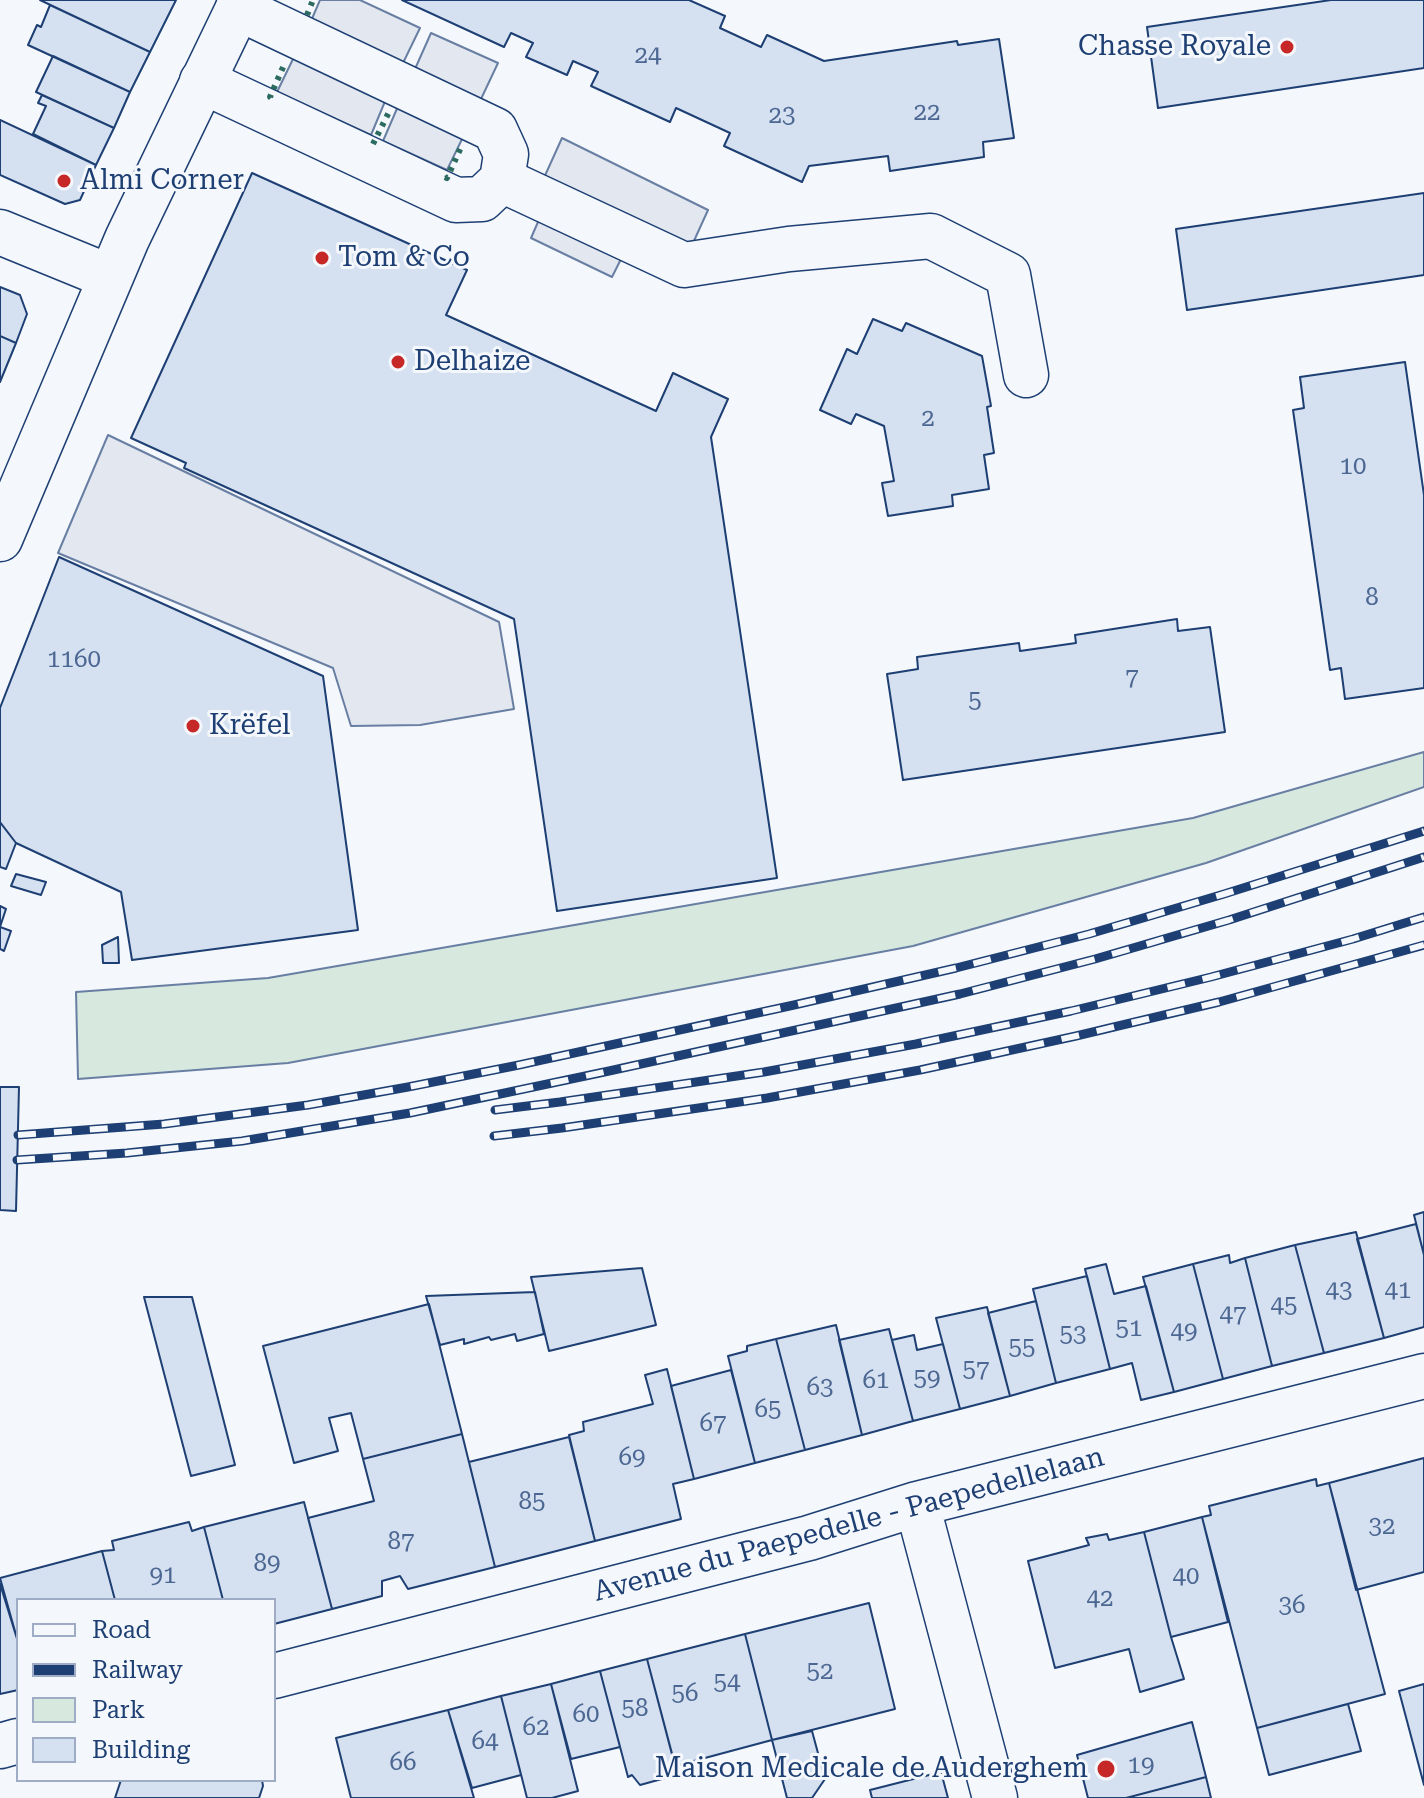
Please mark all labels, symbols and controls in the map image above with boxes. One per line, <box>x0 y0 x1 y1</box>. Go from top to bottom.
place label: Chasse Royale <box>1078 30 1271 64</box>
marker: Chasse Royale <box>1278 38 1296 56</box>
house number: 24 <box>635 42 661 70</box>
house number: 22 <box>914 99 940 127</box>
house number: 23 <box>769 102 795 130</box>
place label: Almi Corner <box>80 164 244 198</box>
marker: Almi Corner <box>55 172 73 190</box>
place label: Tom & Co <box>338 241 470 275</box>
marker: Tom & Co <box>313 249 331 267</box>
place label: Delhaize <box>414 345 530 379</box>
marker: Delhaize <box>389 353 407 371</box>
house number: 2 <box>921 405 935 433</box>
house number: 10 <box>1340 453 1366 481</box>
house number: 8 <box>1365 584 1379 612</box>
house number: 1160 <box>47 646 101 674</box>
house number: 7 <box>1125 664 1139 692</box>
house number: 5 <box>968 687 982 715</box>
place label: Krëfel <box>209 709 290 743</box>
marker: Krëfel <box>184 717 202 735</box>
house number: 43 <box>1326 1277 1352 1305</box>
house number: 41 <box>1385 1277 1411 1305</box>
house number: 45 <box>1271 1292 1297 1320</box>
house number: 47 <box>1220 1301 1246 1329</box>
house number: 51 <box>1116 1315 1142 1343</box>
house number: 49 <box>1171 1318 1197 1346</box>
house number: 53 <box>1060 1321 1086 1349</box>
house number: 55 <box>1009 1334 1035 1362</box>
house number: 57 <box>963 1356 989 1384</box>
house number: 59 <box>914 1365 940 1393</box>
house number: 61 <box>863 1367 889 1395</box>
house number: 63 <box>807 1374 833 1402</box>
house number: 65 <box>755 1396 781 1424</box>
house number: 67 <box>700 1410 726 1438</box>
street label: Avenue du Paepedelle - Paepedellelaan <box>590 1441 1108 1609</box>
house number: 69 <box>619 1444 645 1472</box>
house number: 85 <box>519 1488 545 1516</box>
house number: 32 <box>1369 1513 1395 1541</box>
house number: 87 <box>388 1528 414 1556</box>
house number: 89 <box>254 1550 280 1578</box>
house number: 91 <box>150 1562 176 1590</box>
house number: 40 <box>1173 1563 1199 1591</box>
house number: 42 <box>1087 1585 1113 1613</box>
house number: 36 <box>1279 1592 1305 1620</box>
legend <box>16 1598 276 1782</box>
text: Road <box>92 1616 151 1644</box>
text: Railway <box>92 1656 183 1684</box>
house number: 52 <box>807 1658 833 1686</box>
house number: 54 <box>714 1669 740 1697</box>
house number: 56 <box>672 1680 698 1708</box>
house number: 58 <box>622 1695 648 1723</box>
text: Park <box>92 1696 145 1724</box>
house number: 60 <box>573 1701 599 1729</box>
house number: 62 <box>523 1714 549 1742</box>
house number: 64 <box>472 1728 498 1756</box>
text: Building <box>92 1736 190 1764</box>
house number: 66 <box>390 1749 416 1777</box>
place label: Maison Medicale de Auderghem <box>655 1752 1088 1786</box>
house number: 19 <box>1128 1752 1154 1780</box>
marker: Maison Medicale de Auderghem <box>1095 1758 1117 1780</box>

